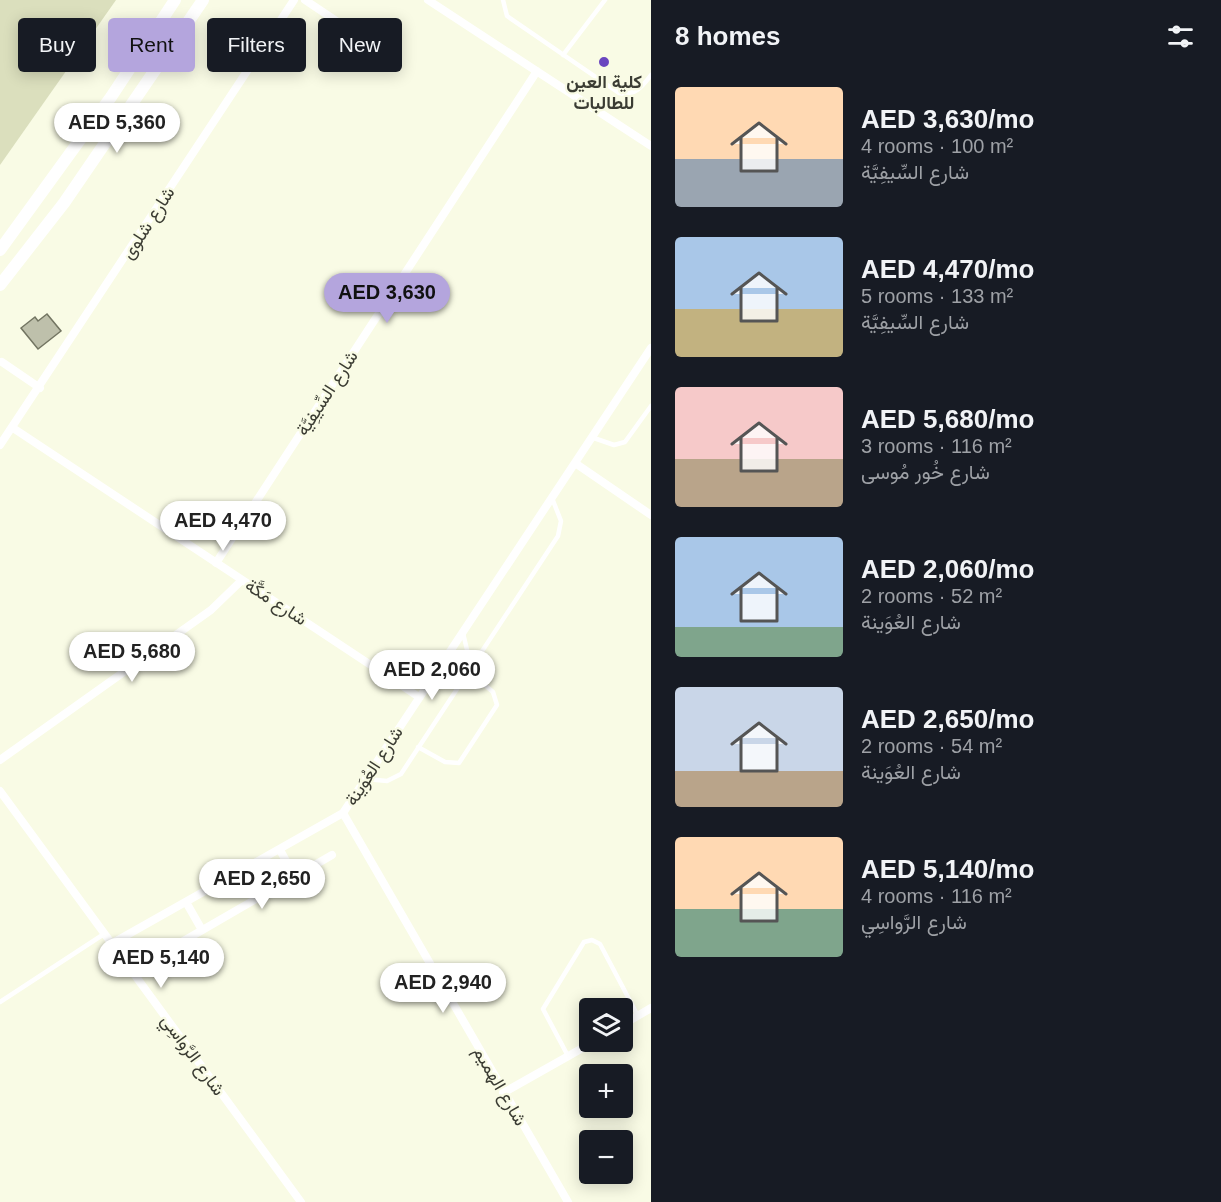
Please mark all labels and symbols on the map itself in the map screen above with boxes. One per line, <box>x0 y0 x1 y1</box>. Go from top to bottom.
marker: كلية العين للطالبات <box>597 55 611 69</box>
place label: كلية العين للطالبات <box>566 72 642 114</box>
pin: AED 5,360 <box>48 103 186 154</box>
street label: شارع شلوى <box>117 183 180 264</box>
pin: AED 3,630 <box>318 273 456 324</box>
street label: شارع السِّيفِيَّة <box>292 347 364 440</box>
pin: AED 4,470 <box>154 501 292 552</box>
street label: شارع مَكَّة <box>240 573 312 631</box>
pin: AED 5,680 <box>63 632 201 683</box>
pin: AED 2,060 <box>363 650 501 701</box>
street label: شارع العُوَينة <box>341 723 409 810</box>
pin: AED 2,650 <box>193 859 331 910</box>
pin: AED 5,140 <box>92 938 230 989</box>
pin: AED 2,940 <box>374 963 512 1014</box>
street label: شارع الرَّواسِي <box>153 1011 229 1102</box>
street label: شارع الهميم <box>468 1043 531 1130</box>

